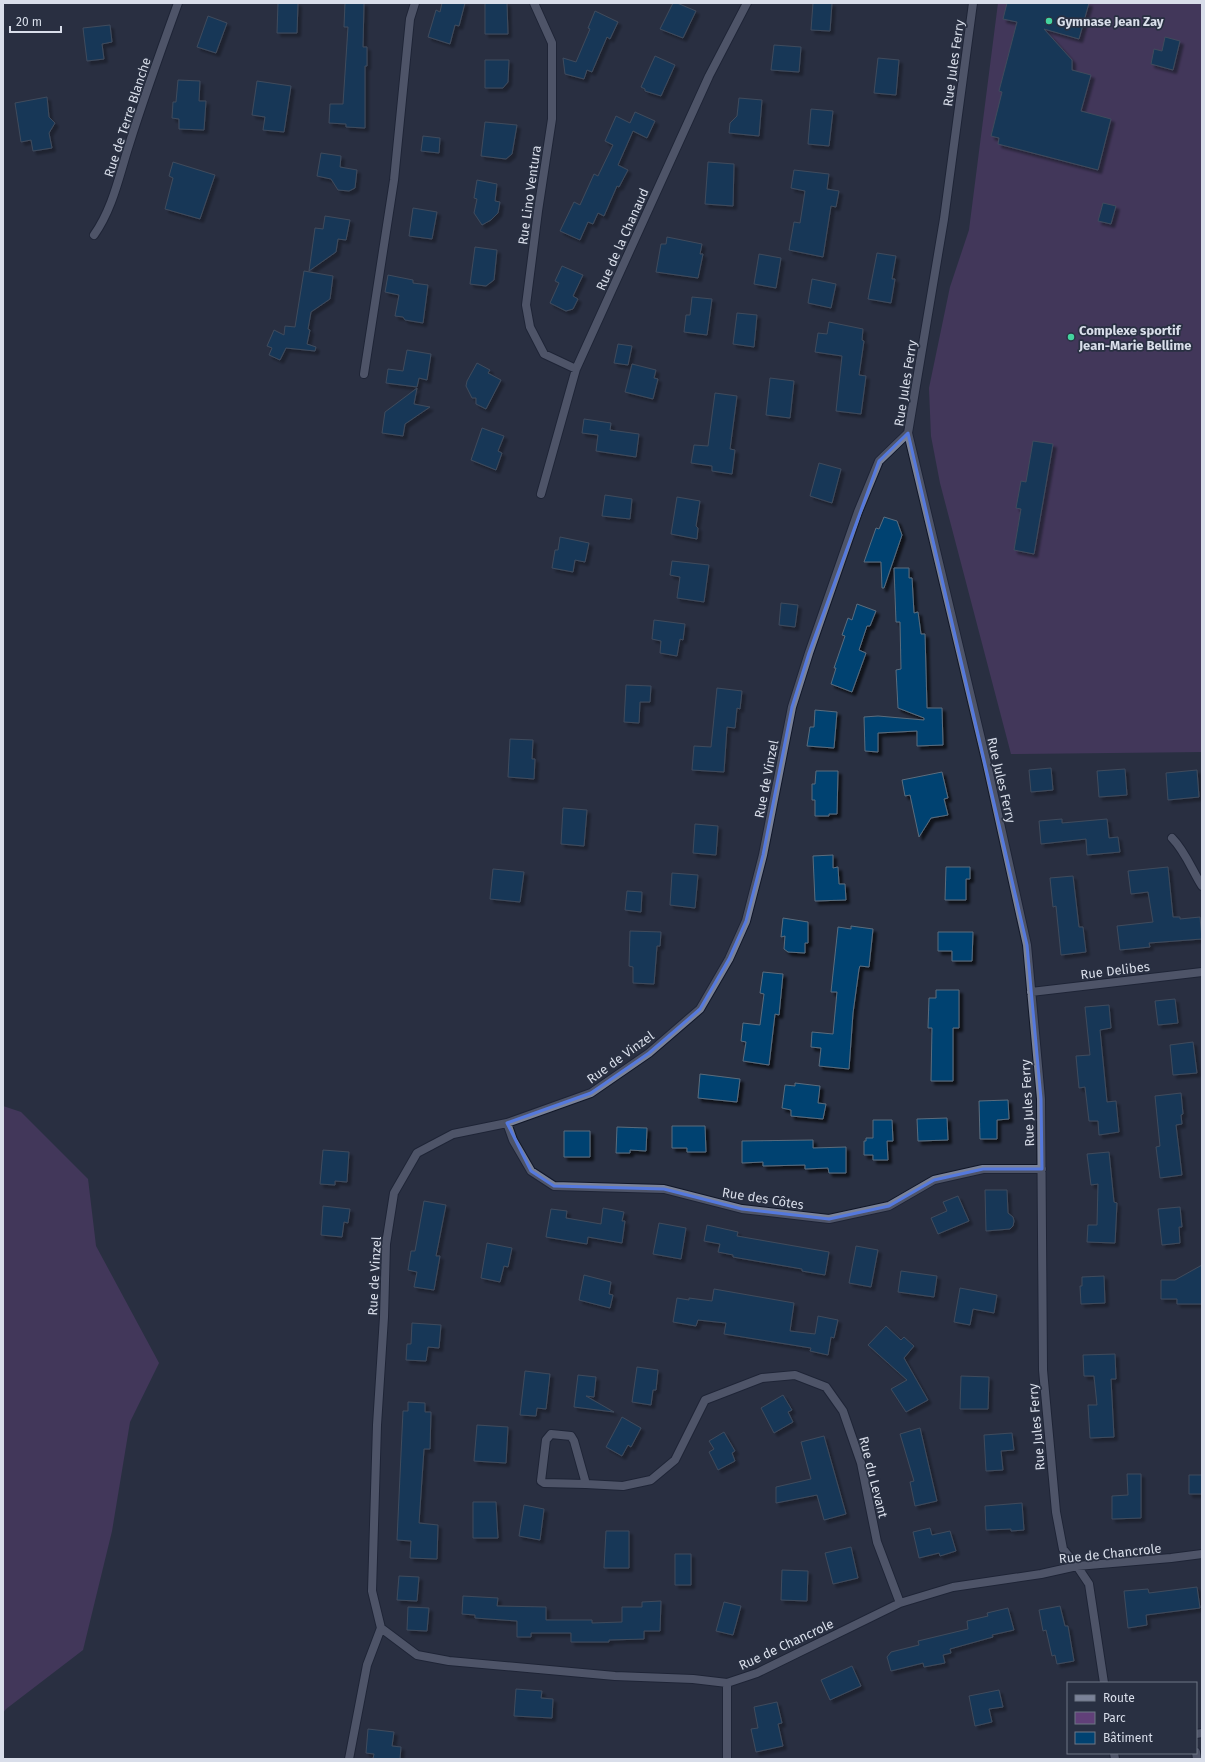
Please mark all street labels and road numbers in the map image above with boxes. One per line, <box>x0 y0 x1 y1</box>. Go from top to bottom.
street label: Rue Jules Ferry <box>940 18 967 107</box>
street label: Rue de Terre Blanche <box>101 55 154 179</box>
street label: Rue Lino Ventura <box>515 144 544 246</box>
street label: Rue de la Chanaud <box>593 186 652 293</box>
street label: Rue Jules Ferry <box>891 338 920 427</box>
street label: Rue Jules Ferry <box>984 736 1019 825</box>
street label: Rue de Vinzel <box>752 739 781 819</box>
street label: Rue Delibes <box>1080 959 1151 982</box>
street label: Rue de Vinzel <box>584 1028 657 1087</box>
street label: Rue Jules Ferry <box>1018 1058 1037 1147</box>
street label: Rue des Côtes <box>721 1185 805 1212</box>
street label: Rue de Vinzel <box>365 1236 384 1316</box>
street label: Rue Jules Ferry <box>1025 1382 1048 1471</box>
street label: Rue du Levant <box>856 1435 891 1520</box>
street label: Rue de Chancrole <box>1058 1541 1162 1566</box>
street label: Rue de Chancrole <box>736 1616 836 1673</box>

